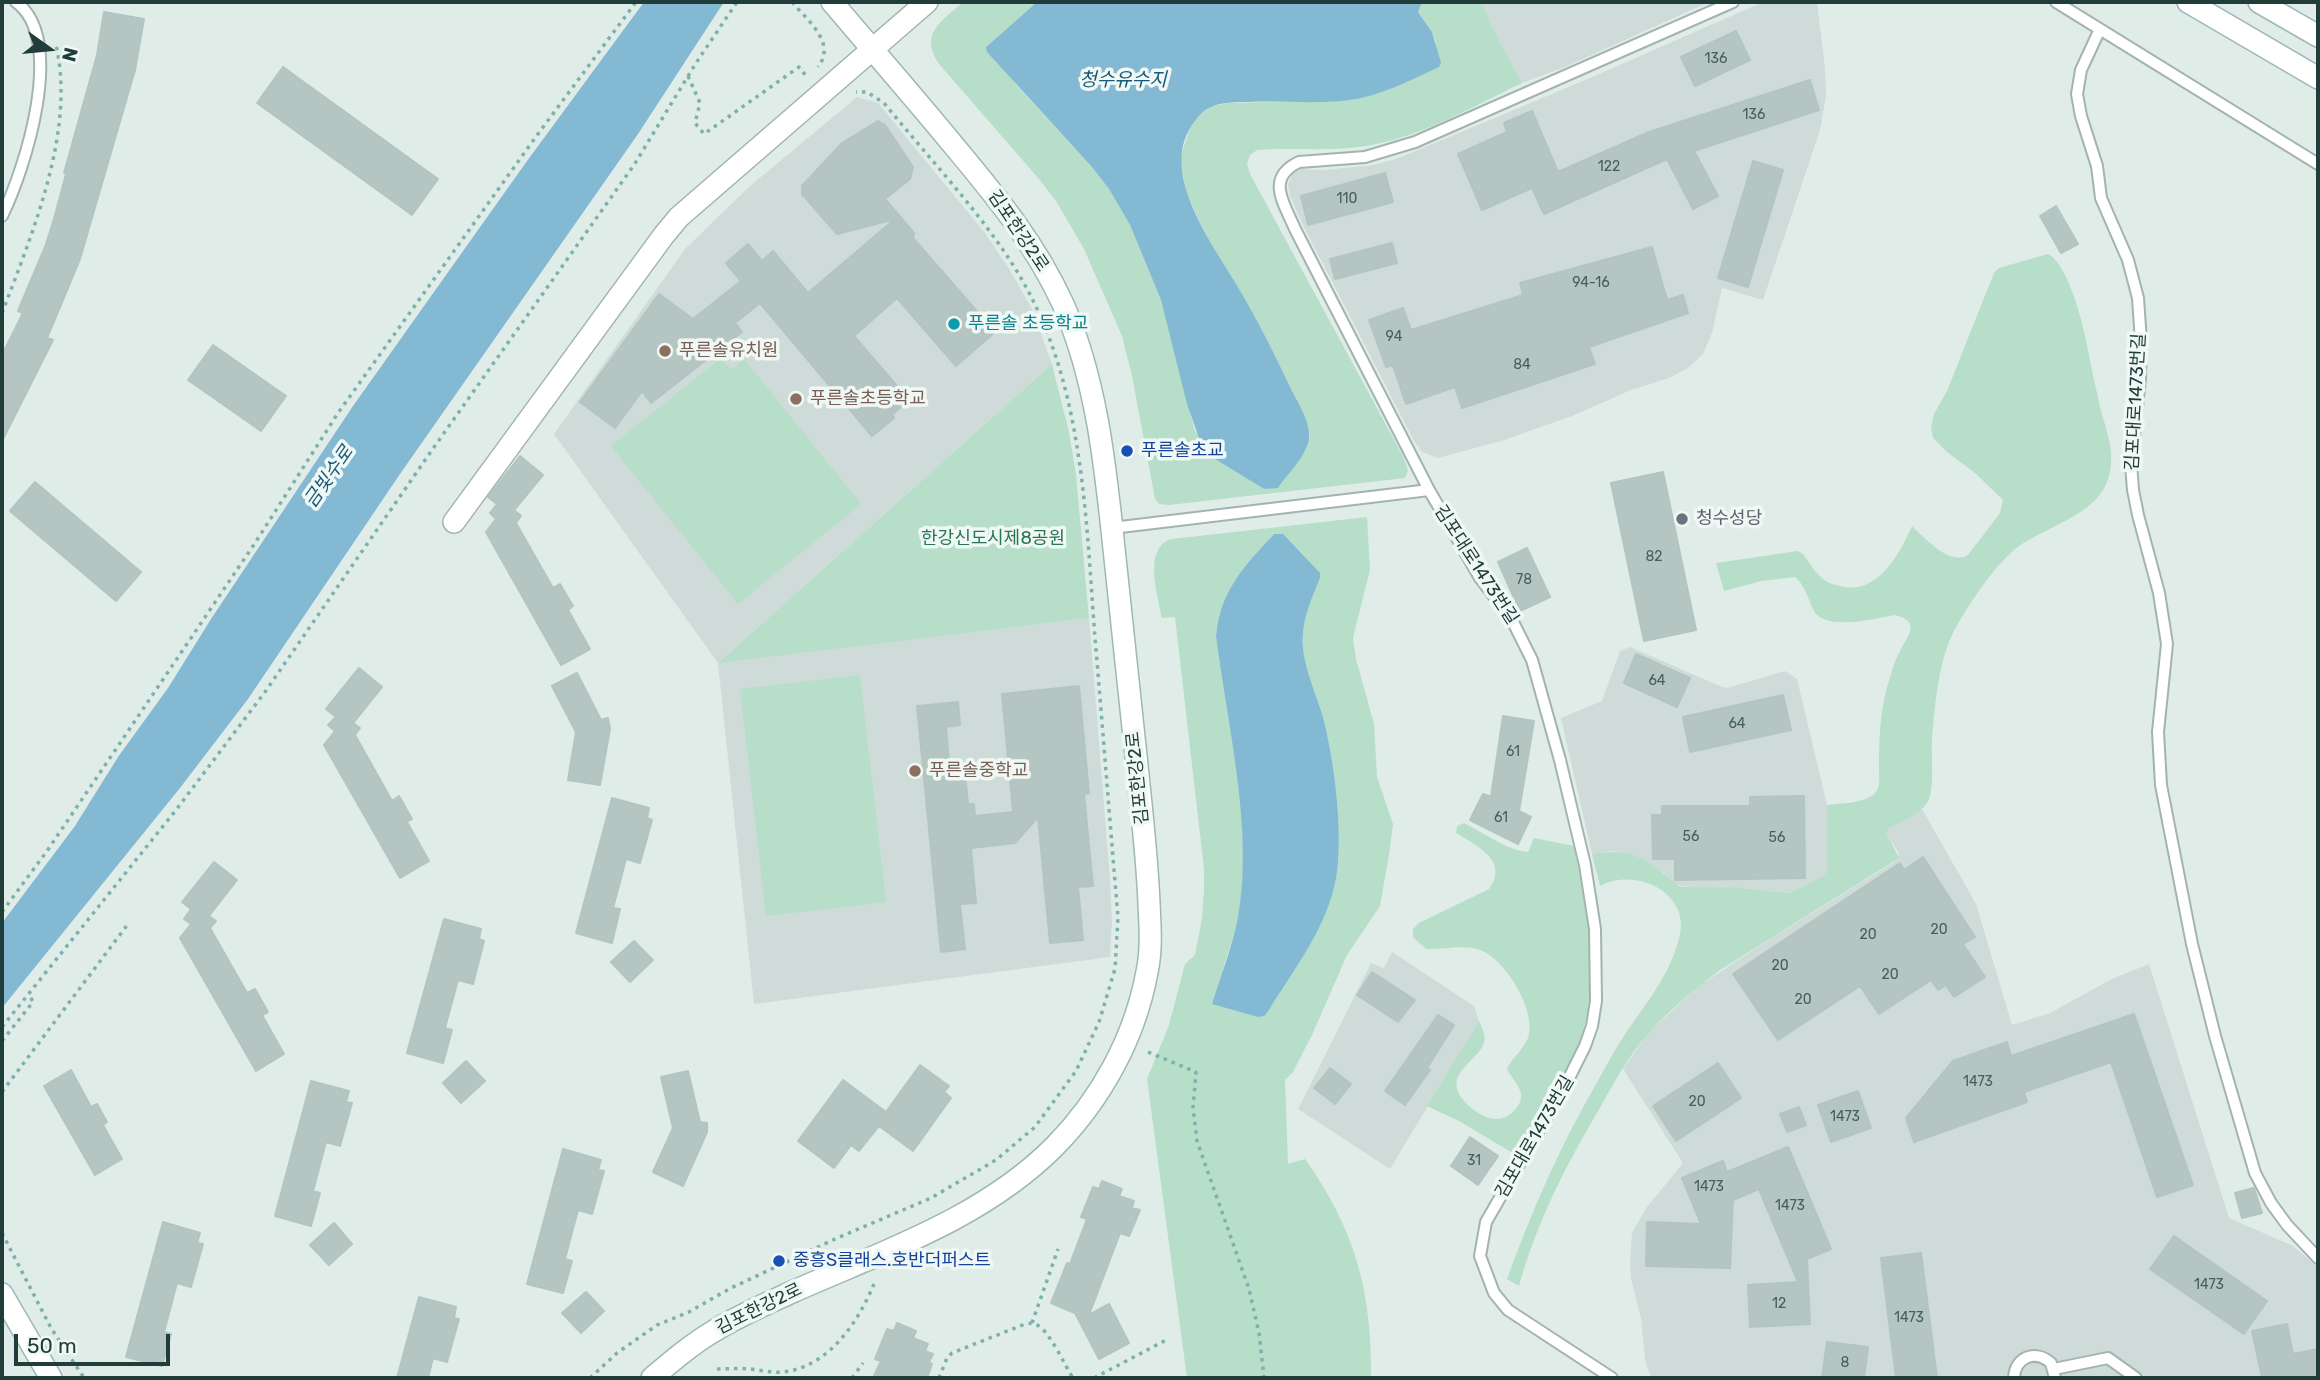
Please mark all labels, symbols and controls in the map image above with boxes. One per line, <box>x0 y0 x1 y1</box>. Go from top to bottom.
north arrow <box>14 14 84 84</box>
text: N <box>57 45 83 64</box>
house number: 136 <box>1705 51 1727 67</box>
water label: 청수유수지 <box>1079 70 1167 92</box>
house number: 136 <box>1743 107 1765 123</box>
house number: 122 <box>1598 159 1620 175</box>
street label: 김포한강2로 <box>983 186 1053 276</box>
house number: 110 <box>1337 191 1357 207</box>
house number: 94-16 <box>1572 275 1610 291</box>
place label: 푸른솔 초등학교 <box>968 313 1088 335</box>
marker: 푸른솔 초등학교 <box>946 316 962 332</box>
house number: 94 <box>1386 329 1402 345</box>
street label: 김포대로1473번길 <box>2122 333 2150 471</box>
place label: 푸른솔유치원 <box>679 340 778 362</box>
marker: 푸른솔유치원 <box>657 343 673 359</box>
house number: 84 <box>1513 357 1531 373</box>
place label: 푸른솔초등학교 <box>810 388 926 410</box>
marker: 푸른솔초등학교 <box>788 391 804 407</box>
place label: 푸른솔초교 <box>1141 440 1224 462</box>
water label: 금빛수로 <box>300 442 358 512</box>
marker: 푸른솔초교 <box>1119 443 1135 459</box>
street label: 김포대로1473번길 <box>1429 501 1523 629</box>
place label: 청수성당 <box>1696 508 1762 530</box>
marker: 청수성당 <box>1674 511 1690 527</box>
park label: 한강신도시제8공원 <box>921 528 1065 550</box>
house number: 82 <box>1645 549 1663 565</box>
house number: 78 <box>1516 572 1532 588</box>
house number: 64 <box>1648 673 1666 689</box>
house number: 64 <box>1728 716 1746 732</box>
street label: 김포한강2로 <box>1122 730 1154 826</box>
house number: 61 <box>1506 744 1520 760</box>
place label: 푸른솔중학교 <box>929 760 1028 782</box>
marker: 푸른솔중학교 <box>907 763 923 779</box>
house number: 61 <box>1494 810 1508 826</box>
house number: 56 <box>1683 829 1699 845</box>
house number: 56 <box>1769 830 1785 846</box>
house number: 20 <box>1930 922 1948 938</box>
house number: 20 <box>1859 927 1877 943</box>
house number: 20 <box>1771 958 1789 974</box>
house number: 20 <box>1881 967 1899 983</box>
house number: 20 <box>1794 992 1812 1008</box>
street label: 김포대로1473번길 <box>1491 1072 1579 1202</box>
house number: 1473 <box>1963 1074 1993 1090</box>
house number: 20 <box>1688 1094 1706 1110</box>
house number: 1473 <box>1830 1109 1860 1125</box>
house number: 31 <box>1467 1153 1481 1169</box>
house number: 1473 <box>1694 1179 1724 1195</box>
house number: 1473 <box>1775 1198 1805 1214</box>
place label: 중흥S클래스.호반더퍼스트 <box>793 1250 991 1272</box>
marker: 중흥S클래스.호반더퍼스트 <box>771 1253 787 1269</box>
house number: 1473 <box>2194 1277 2224 1293</box>
street label: 김포한강2로 <box>712 1279 806 1339</box>
house number: 12 <box>1772 1296 1786 1312</box>
house number: 1473 <box>1894 1310 1924 1326</box>
scale bar <box>18 1320 173 1364</box>
text: 50 m <box>27 1333 77 1358</box>
house number: 8 <box>1841 1355 1849 1371</box>

